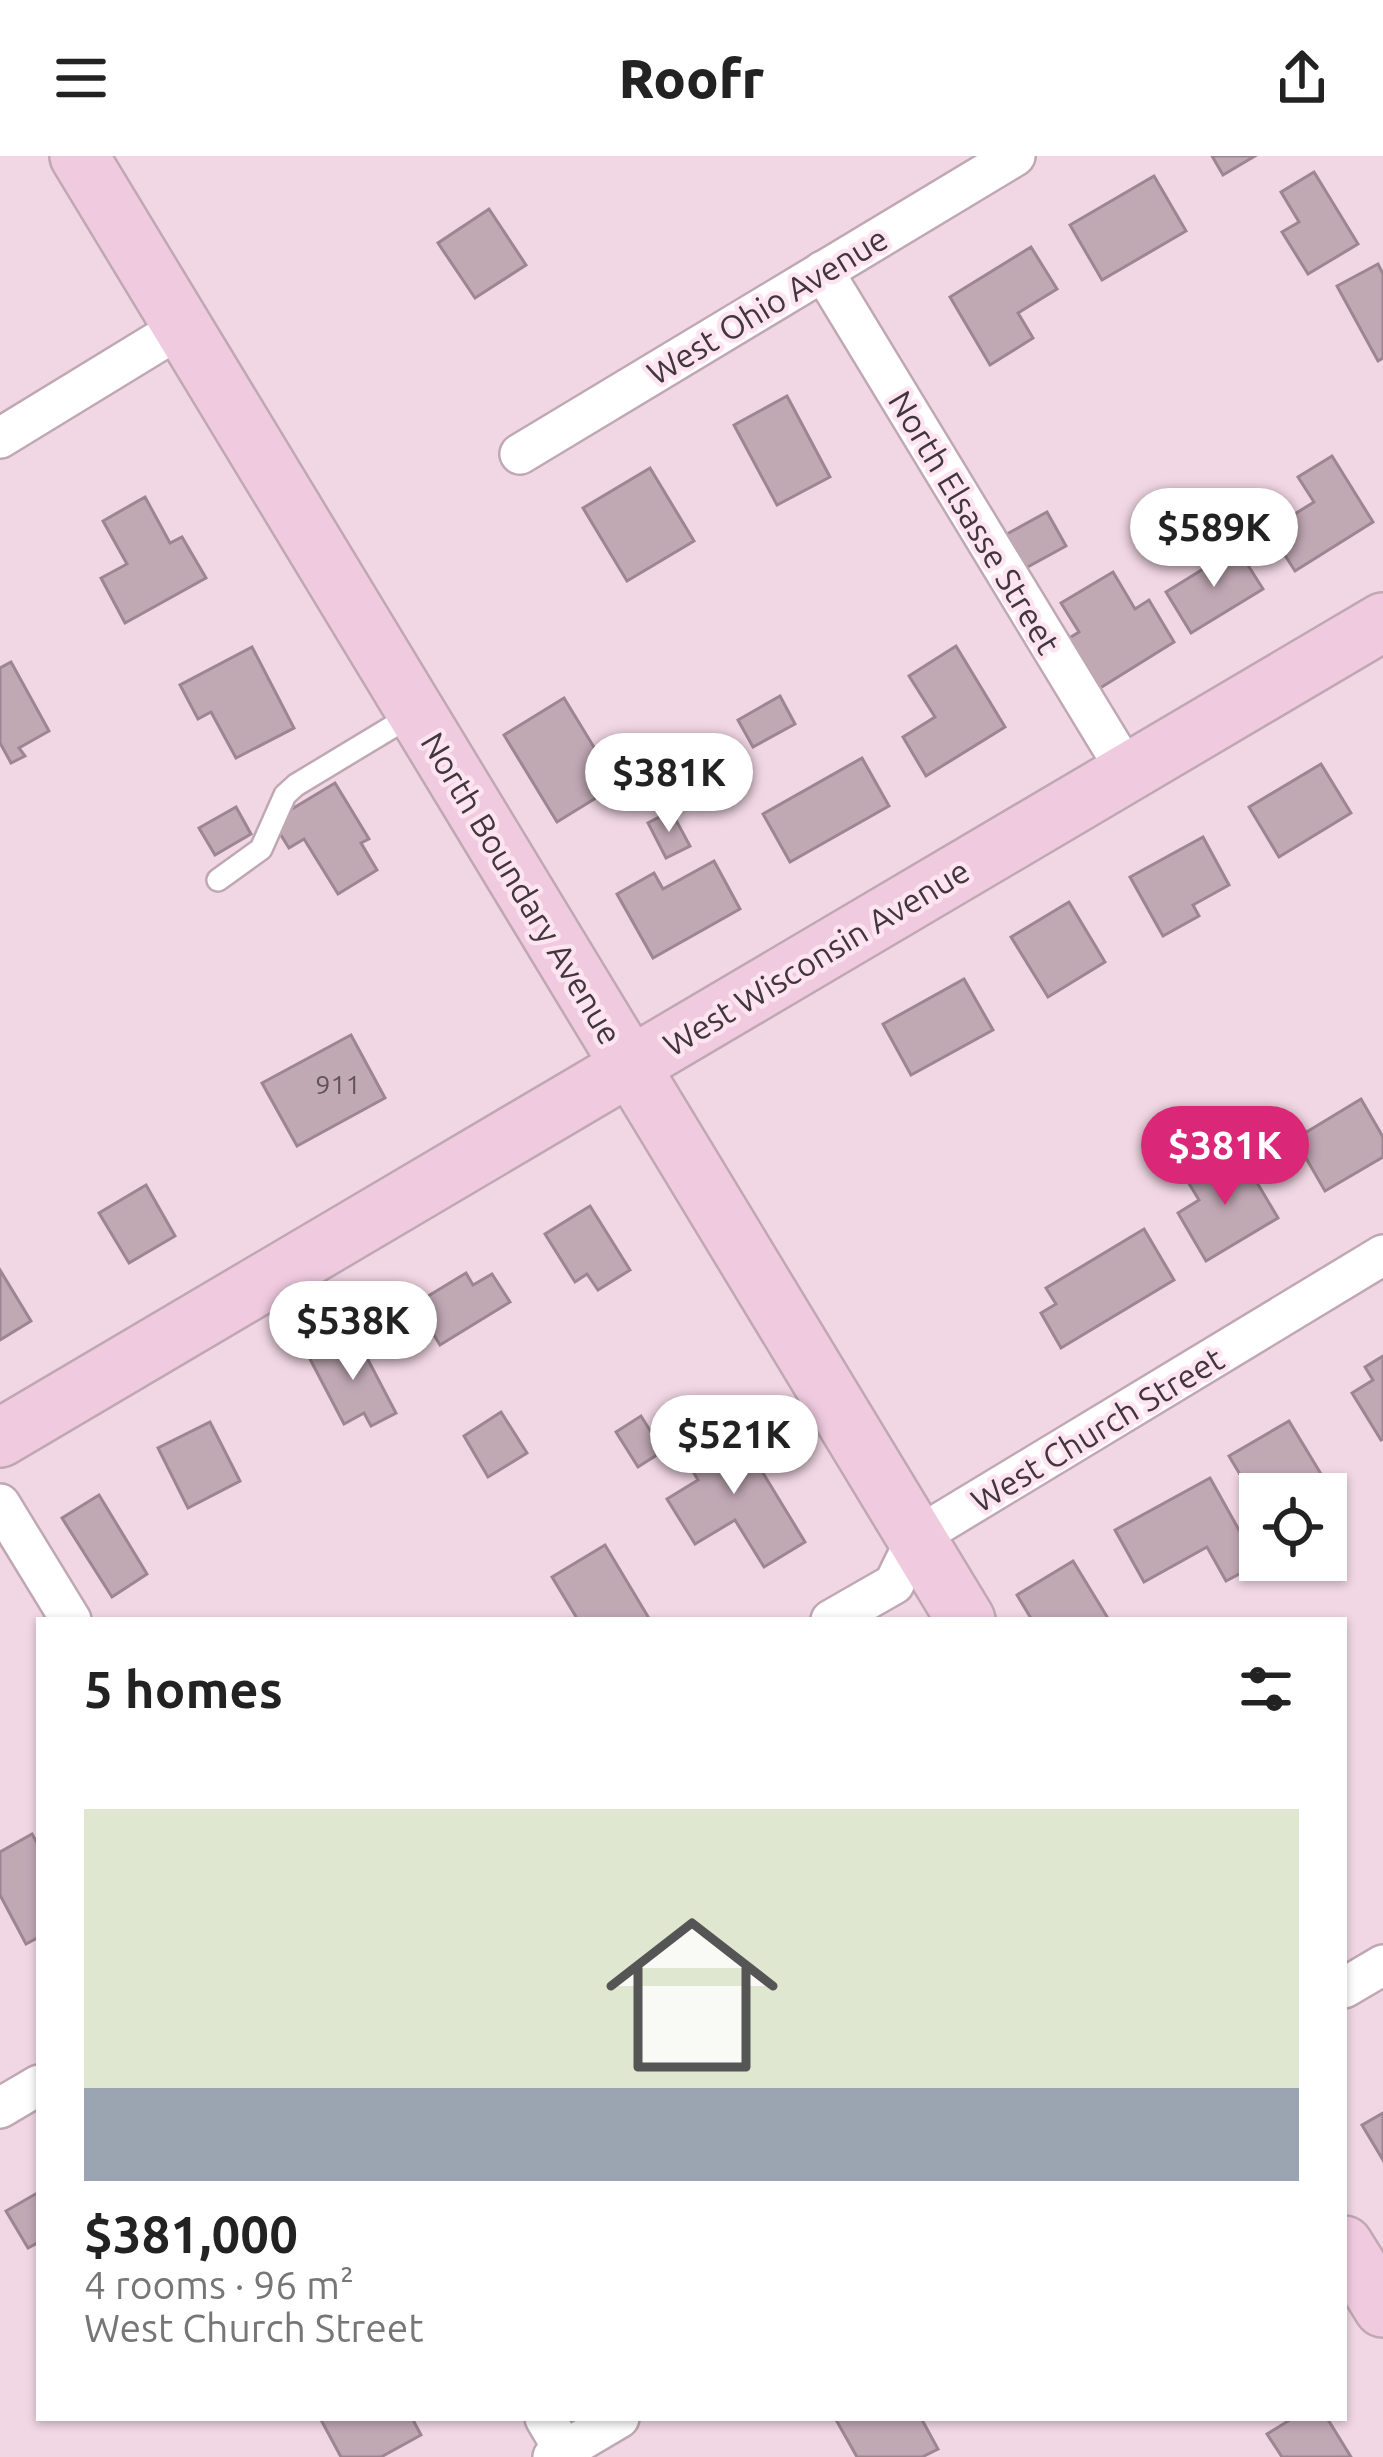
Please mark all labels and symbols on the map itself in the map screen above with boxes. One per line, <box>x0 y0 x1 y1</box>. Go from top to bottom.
street label: West Ohio Avenue <box>640 219 894 391</box>
street label: North Elsasse Street <box>882 384 1068 660</box>
pin: $589K <box>1130 488 1298 590</box>
street label: North Boundary Avenue <box>414 726 630 1050</box>
pin: $381K <box>585 733 753 835</box>
street label: West Wisconsin Avenue <box>656 851 976 1063</box>
house number: 911 <box>315 1069 361 1099</box>
pin: $381K <box>1141 1106 1309 1208</box>
pin: $538K <box>269 1281 437 1383</box>
street label: West Church Street <box>964 1339 1230 1519</box>
pin: $521K <box>650 1395 818 1497</box>

